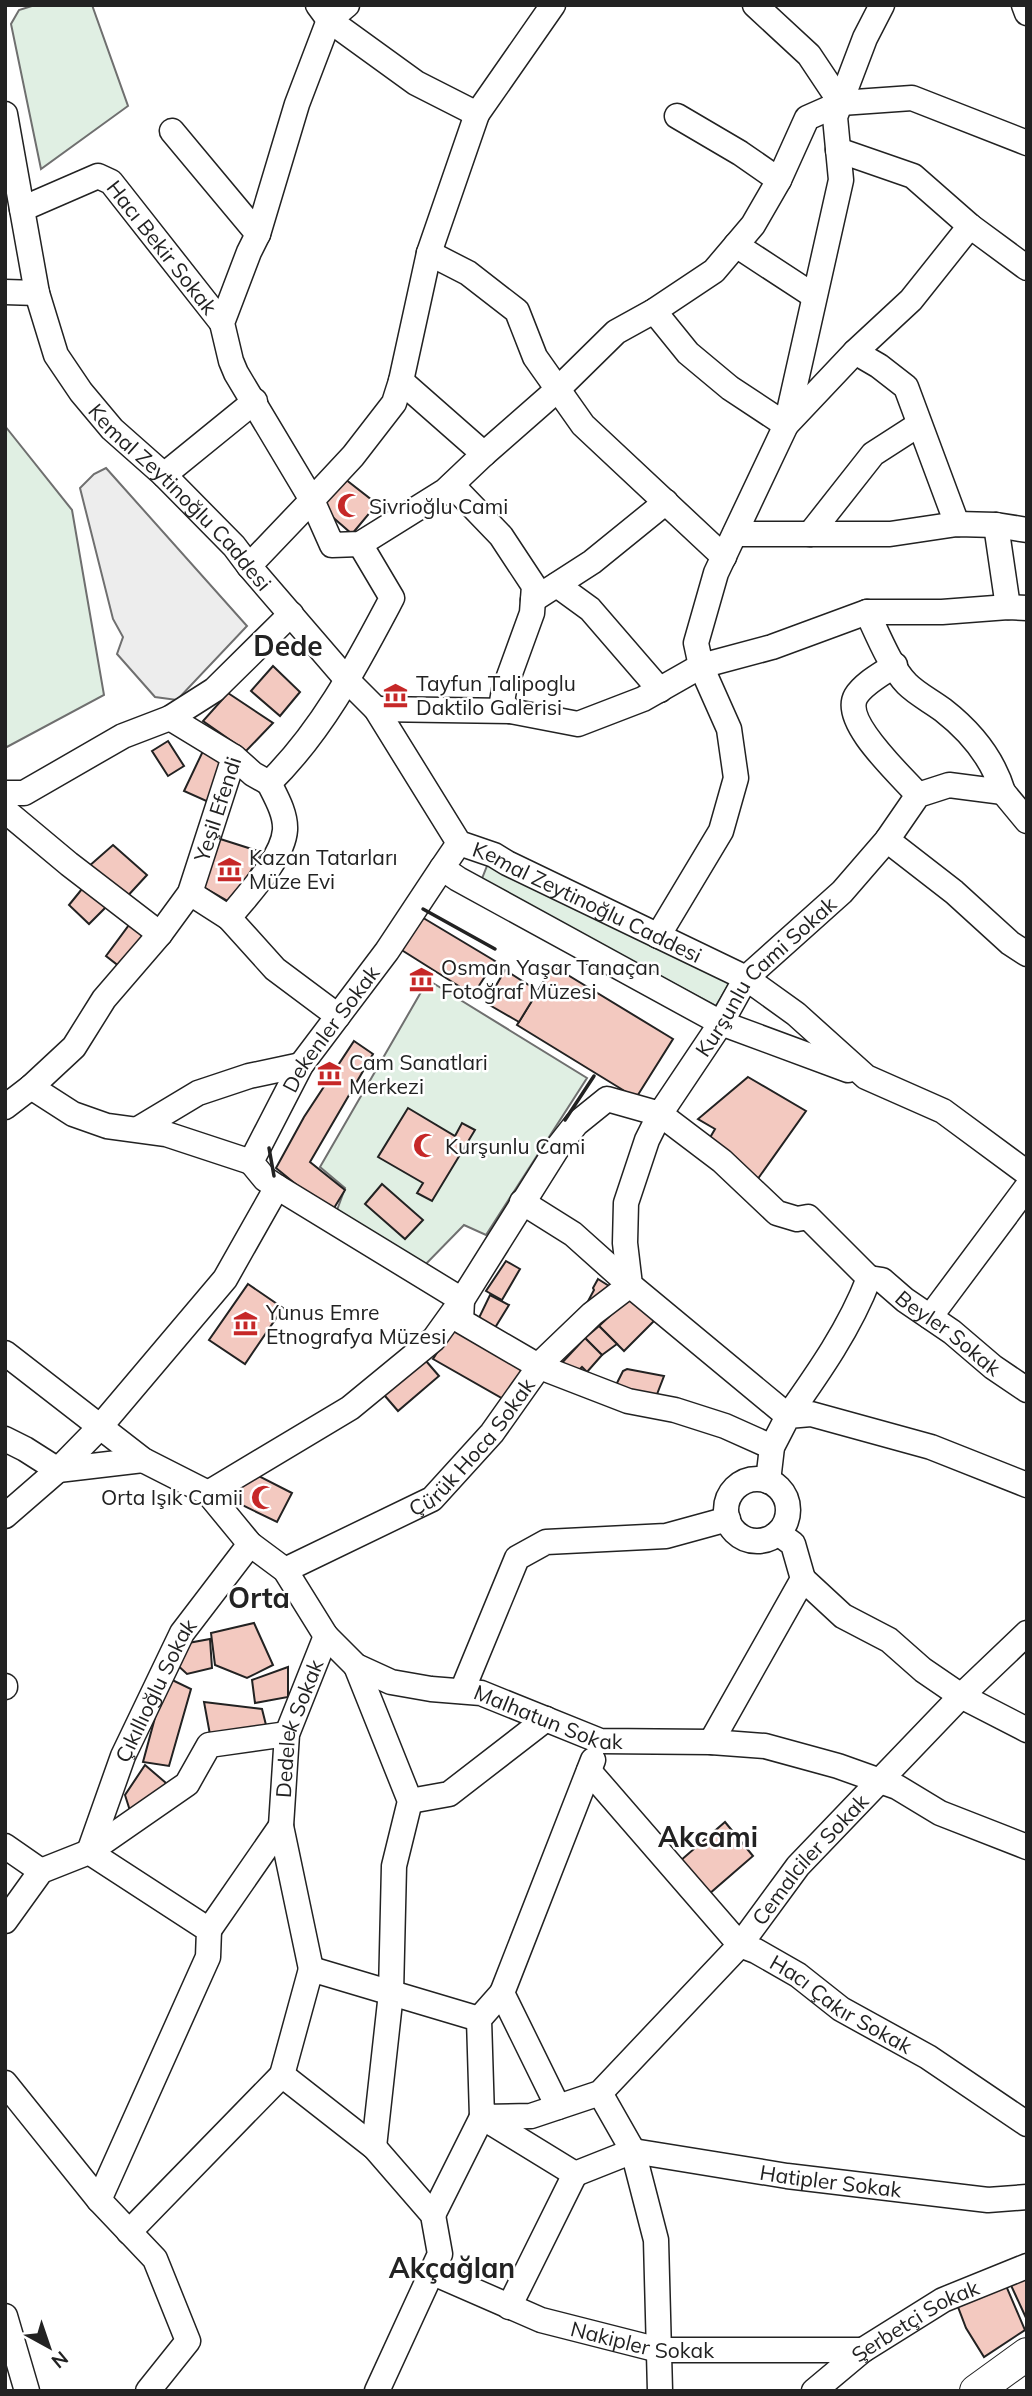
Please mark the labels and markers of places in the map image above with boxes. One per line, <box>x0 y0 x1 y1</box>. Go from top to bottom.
mosque icon: Sivrioğlu Cami <box>335 492 363 520</box>
place label: Sivrioğlu Cami <box>369 493 508 519</box>
place label: Tayfun Talipoglu Daktilo Galerisi <box>416 670 576 720</box>
museum icon: Tayfun Talipoglu Daktilo Galerisi <box>382 681 410 709</box>
place label: Kazan Tatarları Müze Evi <box>249 844 398 894</box>
museum icon: Kazan Tatarları Müze Evi <box>215 855 243 883</box>
place label: Osman Yaşar Tanaçan Fotoğraf Müzesi <box>441 954 660 1004</box>
museum icon: Osman Yaşar Tanaçan Fotoğraf Müzesi <box>407 965 435 993</box>
place label: Cam Sanatlari Merkezi <box>349 1049 488 1099</box>
museum icon: Cam Sanatlari Merkezi <box>315 1060 343 1088</box>
mosque icon: Kurşunlu Cami <box>411 1132 439 1160</box>
place label: Kurşunlu Cami <box>445 1133 585 1159</box>
place label: Yunus Emre Etnografya Müzesi <box>265 1299 446 1349</box>
museum icon: Yunus Emre Etnografya Müzesi <box>232 1310 260 1338</box>
mosque icon: Orta Işık Camii <box>249 1483 277 1511</box>
place label: Orta Işık Camii <box>101 1484 243 1510</box>

